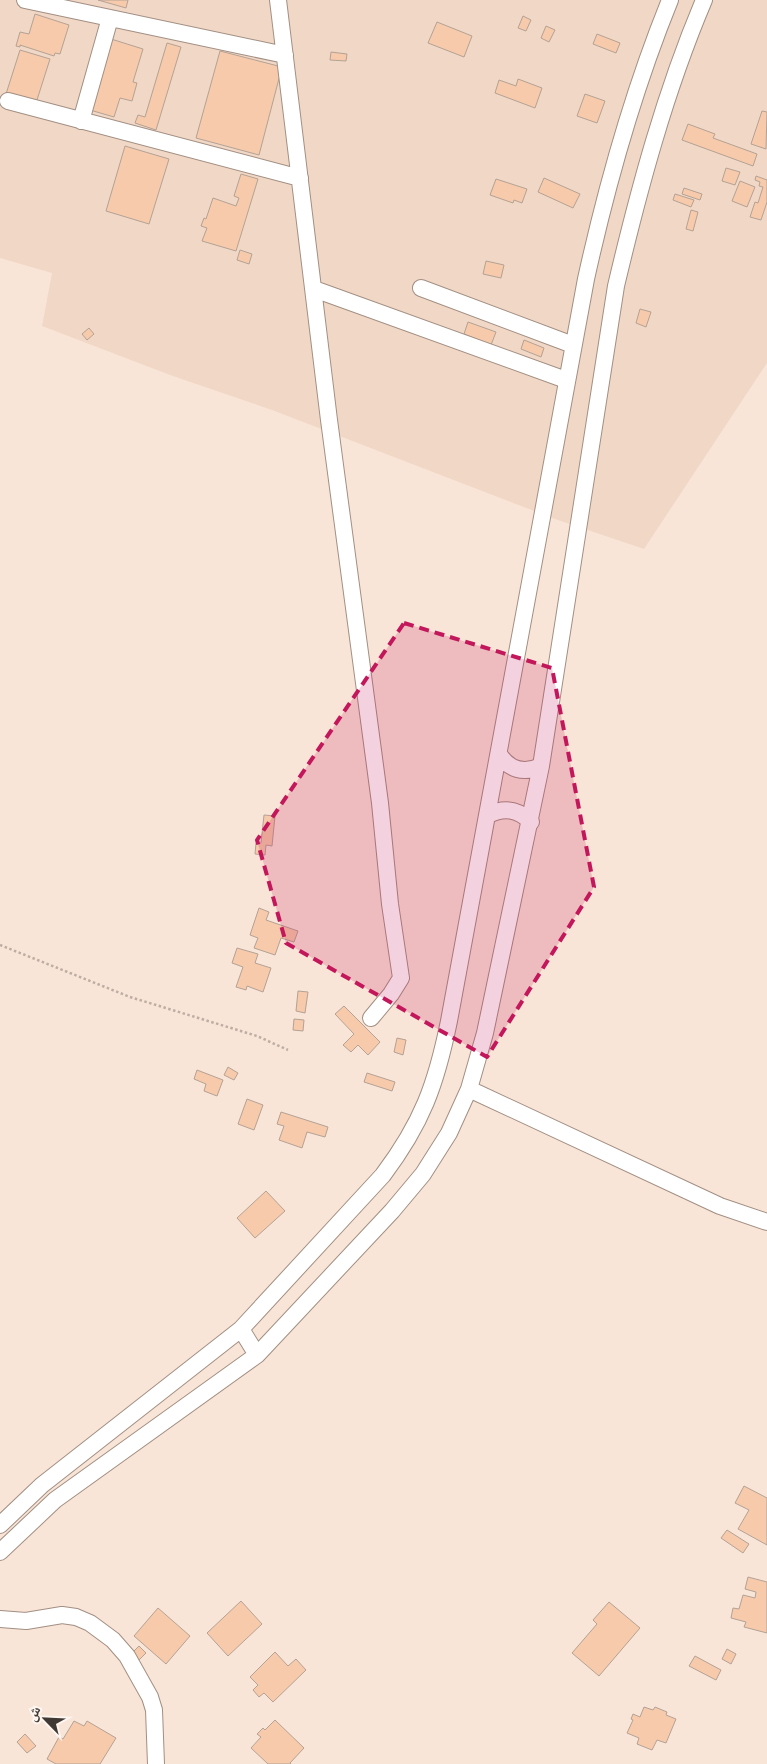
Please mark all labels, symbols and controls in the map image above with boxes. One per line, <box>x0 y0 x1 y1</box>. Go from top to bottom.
north arrow <box>20 1694 70 1744</box>
text: ش <box>22 1703 44 1724</box>

